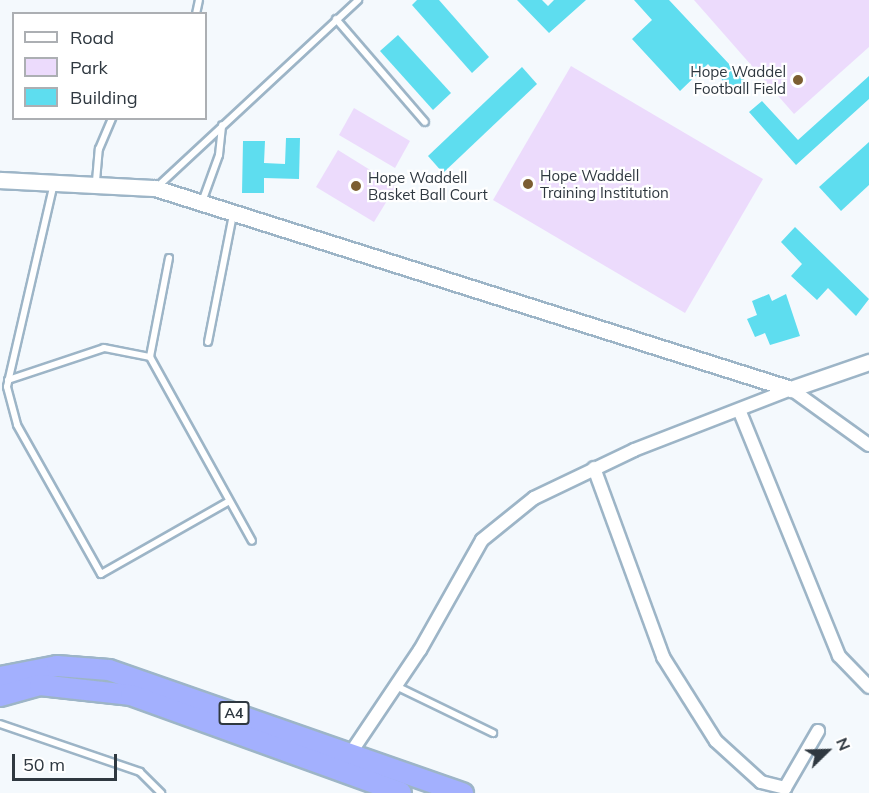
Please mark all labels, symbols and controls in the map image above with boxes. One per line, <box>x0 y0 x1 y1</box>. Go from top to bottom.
legend <box>12 12 207 120</box>
text: Road <box>70 26 114 49</box>
text: Park <box>70 56 108 79</box>
place label: Hope Waddel Football Field <box>690 62 786 97</box>
marker: Hope Waddel Football Field <box>791 73 805 87</box>
text: Building <box>70 86 138 109</box>
place label: Hope Waddell Training Institution <box>540 166 669 201</box>
place label: Hope Waddell Basket Ball Court <box>368 168 488 203</box>
marker: Hope Waddell Training Institution <box>521 177 535 191</box>
marker: Hope Waddell Basket Ball Court <box>349 179 363 193</box>
road number: A4 <box>218 702 250 724</box>
north arrow <box>797 721 857 781</box>
text: N <box>832 734 855 753</box>
scale bar <box>15 742 120 780</box>
text: 50 m <box>23 753 65 776</box>

